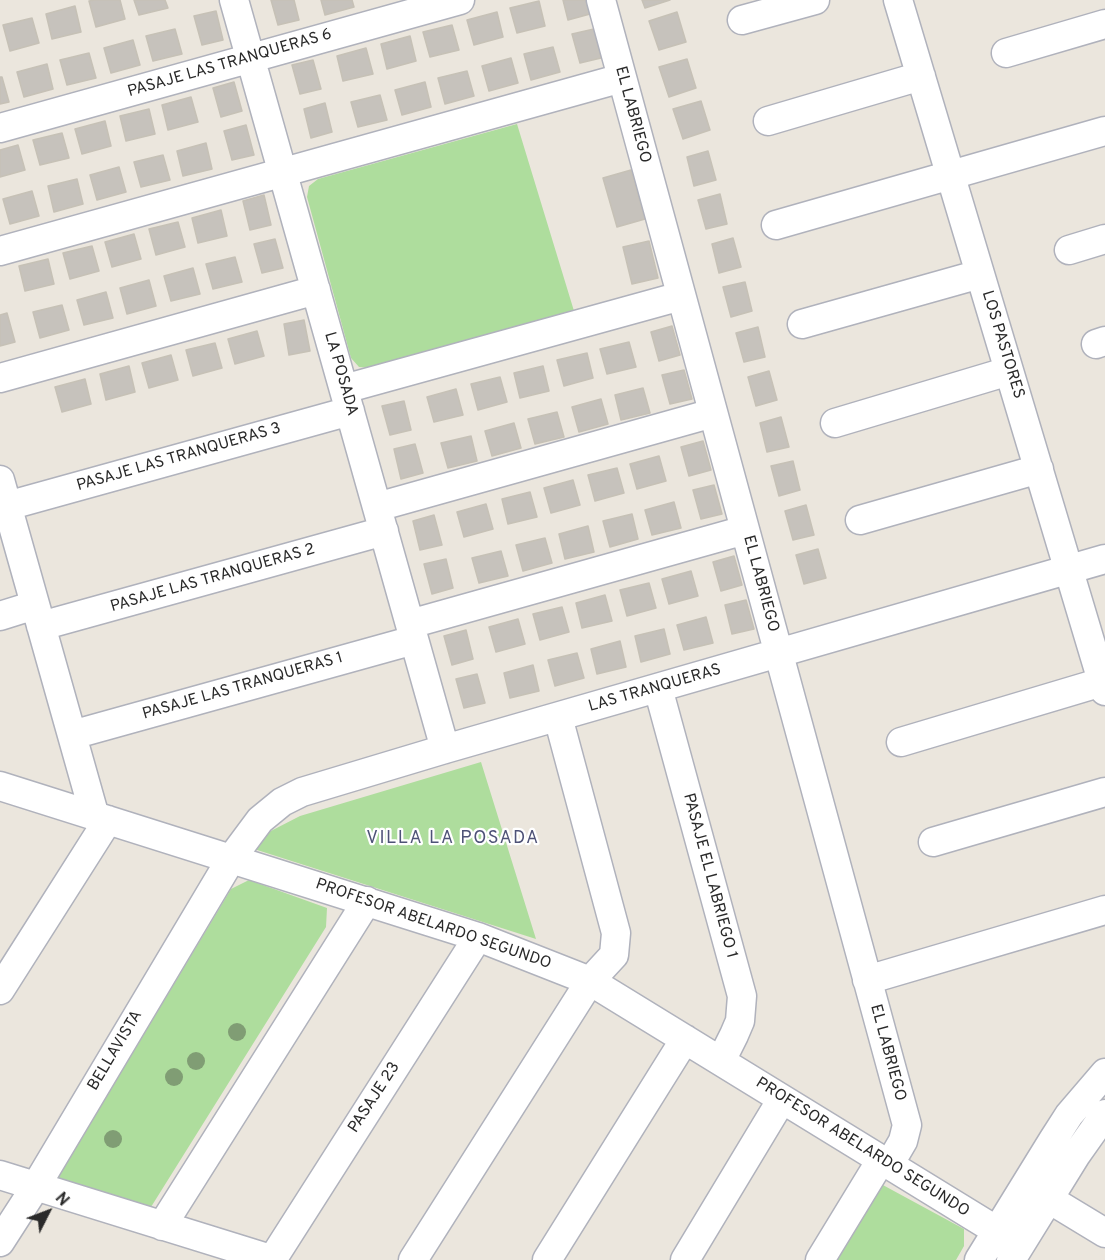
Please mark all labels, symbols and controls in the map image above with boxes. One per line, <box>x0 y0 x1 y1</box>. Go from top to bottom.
street label: PASAJE LAS TRANQUERAS 6 <box>126 26 334 102</box>
street label: EL LABRIEGO <box>610 65 654 165</box>
street label: LOS PASTORES <box>976 289 1028 401</box>
street label: LA POSADA <box>319 330 361 418</box>
street label: PASAJE LAS TRANQUERAS 3 <box>75 420 283 496</box>
street label: EL LABRIEGO <box>738 534 782 634</box>
street label: PASAJE LAS TRANQUERAS 2 <box>109 541 317 617</box>
street label: PASAJE LAS TRANQUERAS 1 <box>140 649 346 725</box>
street label: LAS TRANQUERAS <box>586 661 724 717</box>
street label: PASAJE EL LABRIEGO 1 <box>678 791 740 961</box>
district label: VILLA LA POSADA <box>366 828 540 850</box>
street label: PROFESOR ABELARDO SEGUNDO <box>313 876 553 974</box>
street label: EL LABRIEGO <box>865 1003 909 1103</box>
street label: BELLAVISTA <box>85 1007 147 1095</box>
street label: PASAJE 23 <box>345 1059 405 1137</box>
street label: PROFESOR ABELARDO SEGUNDO <box>752 1074 972 1222</box>
north arrow <box>18 1182 78 1242</box>
text: N <box>50 1189 73 1211</box>

